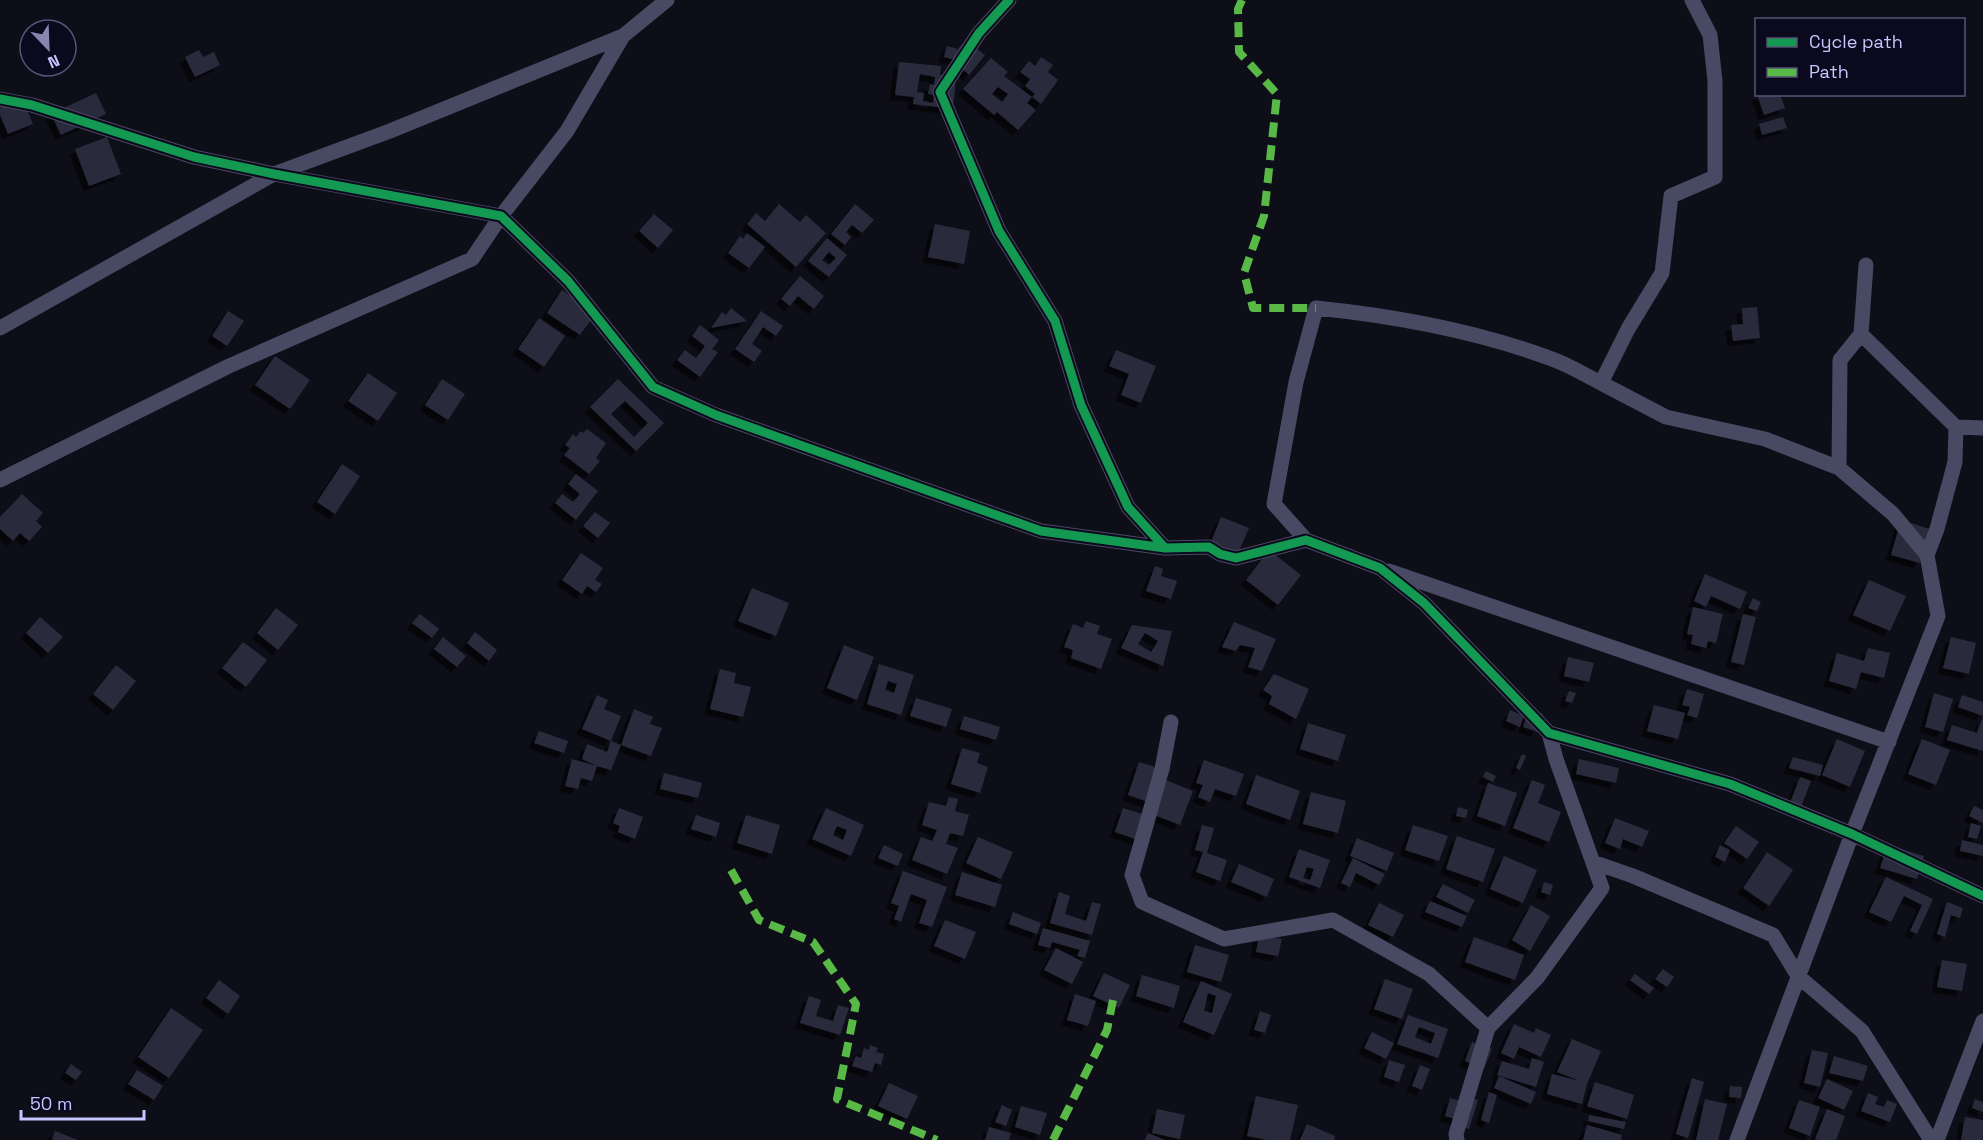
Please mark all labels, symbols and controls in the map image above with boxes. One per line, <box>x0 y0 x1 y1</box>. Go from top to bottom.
north arrow <box>18 18 78 78</box>
legend <box>1755 18 1965 96</box>
text: Cycle path <box>1809 30 1903 53</box>
text: N <box>45 50 63 73</box>
text: Path <box>1809 60 1849 83</box>
scale bar <box>21 1083 144 1121</box>
text: 50 m <box>30 1092 72 1115</box>

